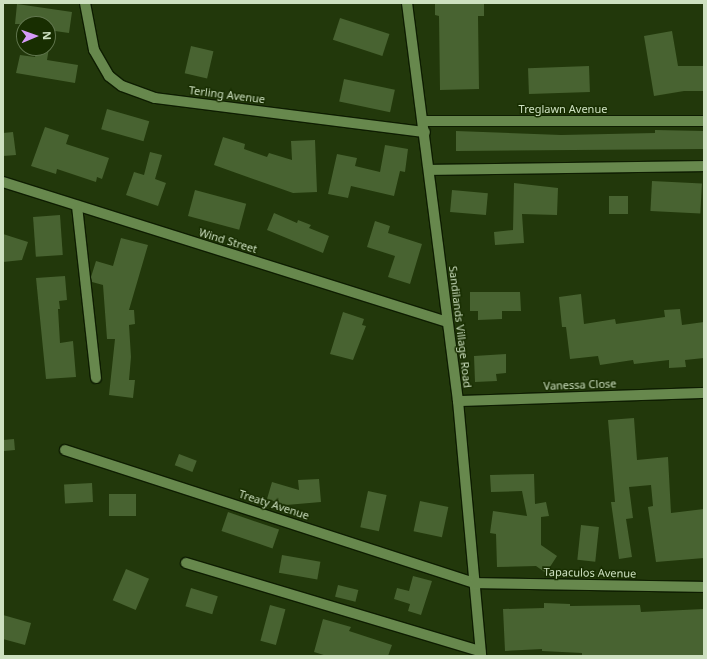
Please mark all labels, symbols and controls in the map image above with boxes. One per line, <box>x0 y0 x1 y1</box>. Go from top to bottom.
north arrow <box>16 16 56 56</box>
text: N <box>40 31 55 40</box>
street label: Terling Avenue <box>188 84 266 106</box>
street label: Treglawn Avenue <box>519 102 607 116</box>
street label: Wind Street <box>197 226 259 256</box>
street label: Sandilands Village Road <box>446 265 474 389</box>
street label: Vanessa Close <box>543 377 617 393</box>
street label: Treaty Avenue <box>237 487 311 523</box>
street label: Tapaculos Avenue <box>544 566 636 580</box>

